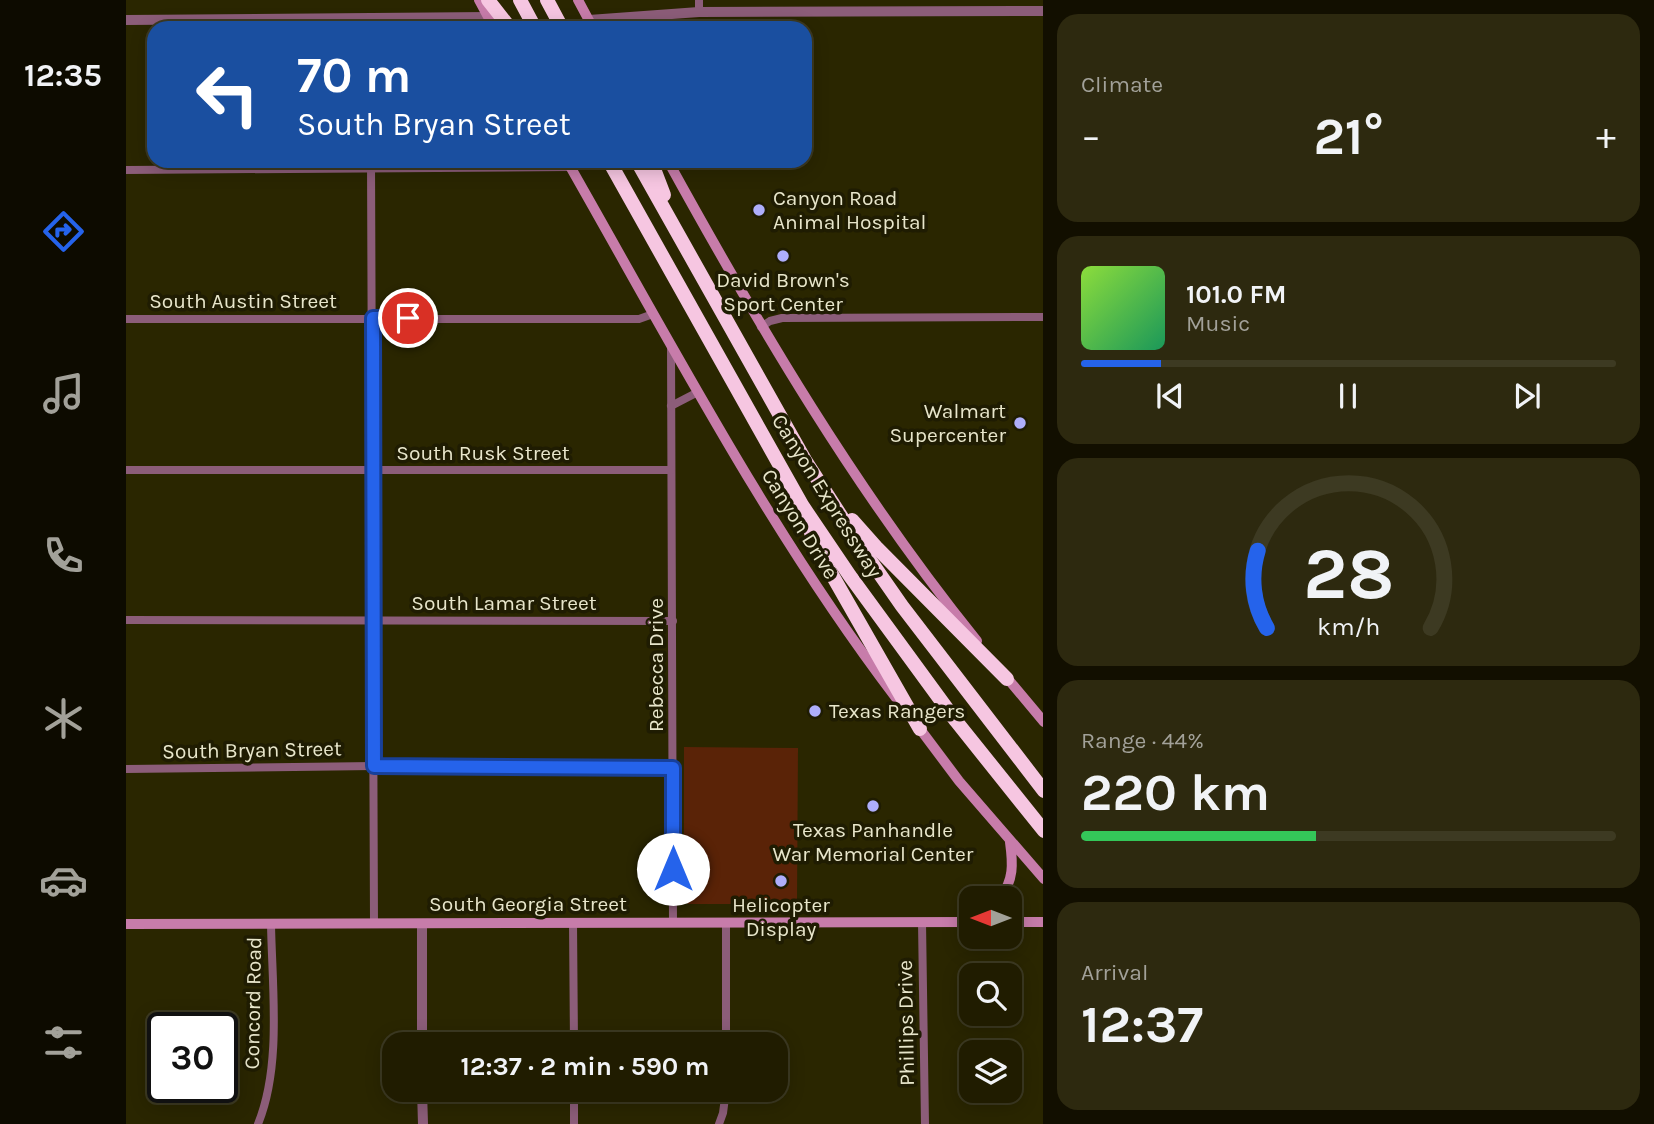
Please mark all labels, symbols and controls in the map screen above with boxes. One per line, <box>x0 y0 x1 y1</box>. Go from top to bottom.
text: 70 m <box>297 47 411 104</box>
icon: left <box>182 49 273 140</box>
text: 12:35 <box>24 57 102 94</box>
text: Climate <box>1081 71 1163 98</box>
text: South Bryan Street <box>297 106 571 143</box>
text: 21° <box>1313 106 1384 167</box>
text: − <box>1081 114 1101 159</box>
text: + <box>1596 114 1616 159</box>
place label: Canyon Road Animal Hospital <box>773 186 927 234</box>
marker: Canyon Road Animal Hospital <box>751 202 767 218</box>
icon: directions <box>39 207 88 256</box>
marker: David Brown's Sport Center <box>775 248 791 264</box>
place label: David Brown's Sport Center <box>716 268 850 316</box>
text: 101.0 FM <box>1186 279 1287 310</box>
pin <box>378 288 438 348</box>
street label: South Austin Street <box>149 289 337 313</box>
icon: arrive <box>389 299 427 337</box>
text: Music <box>1186 310 1250 337</box>
icon: music <box>39 369 88 418</box>
icon: previous <box>1151 377 1189 415</box>
icon: pause <box>1329 377 1367 415</box>
icon: next <box>1508 377 1546 415</box>
place label: Walmart Supercenter <box>889 399 1006 447</box>
street label: Canyon Expressway <box>767 410 887 582</box>
marker: Walmart Supercenter <box>1012 415 1028 431</box>
street label: South Rusk Street <box>396 441 570 465</box>
street label: Canyon Drive <box>757 465 843 583</box>
icon: phone <box>39 531 88 580</box>
text: 28 <box>1303 531 1394 616</box>
street label: South Lamar Street <box>411 591 597 615</box>
street label: Rebecca Drive <box>644 598 668 732</box>
text: km/h <box>1317 612 1380 641</box>
icon: climate <box>39 694 88 743</box>
place label: Texas Rangers <box>829 699 965 723</box>
marker: Texas Rangers <box>807 703 823 719</box>
text: Range · 44% <box>1081 727 1204 754</box>
street label: South Bryan Street <box>162 736 342 764</box>
text: 220 km <box>1081 762 1270 823</box>
marker: Texas Panhandle War Memorial Center <box>865 798 881 814</box>
place label: Texas Panhandle War Memorial Center <box>773 818 974 866</box>
position arrow <box>636 832 710 906</box>
icon: car <box>39 856 88 905</box>
marker: Helicopter Display <box>773 873 789 889</box>
north arrow <box>959 886 1022 948</box>
map controls <box>959 886 1022 1103</box>
street label: South Georgia Street <box>429 892 627 916</box>
place label: Helicopter Display <box>732 893 830 941</box>
street label: Concord Road <box>240 936 266 1070</box>
text: Arrival <box>1081 959 1148 986</box>
street label: Phillips Drive <box>893 960 919 1086</box>
button: search <box>959 963 1022 1026</box>
text: 12:37 <box>1081 994 1203 1055</box>
speed limit sign: 30 <box>147 1012 238 1103</box>
icon: filters <box>39 1018 88 1067</box>
button: layers <box>959 1040 1022 1103</box>
text: 12:37 · 2 min · 590 m <box>460 1051 710 1082</box>

